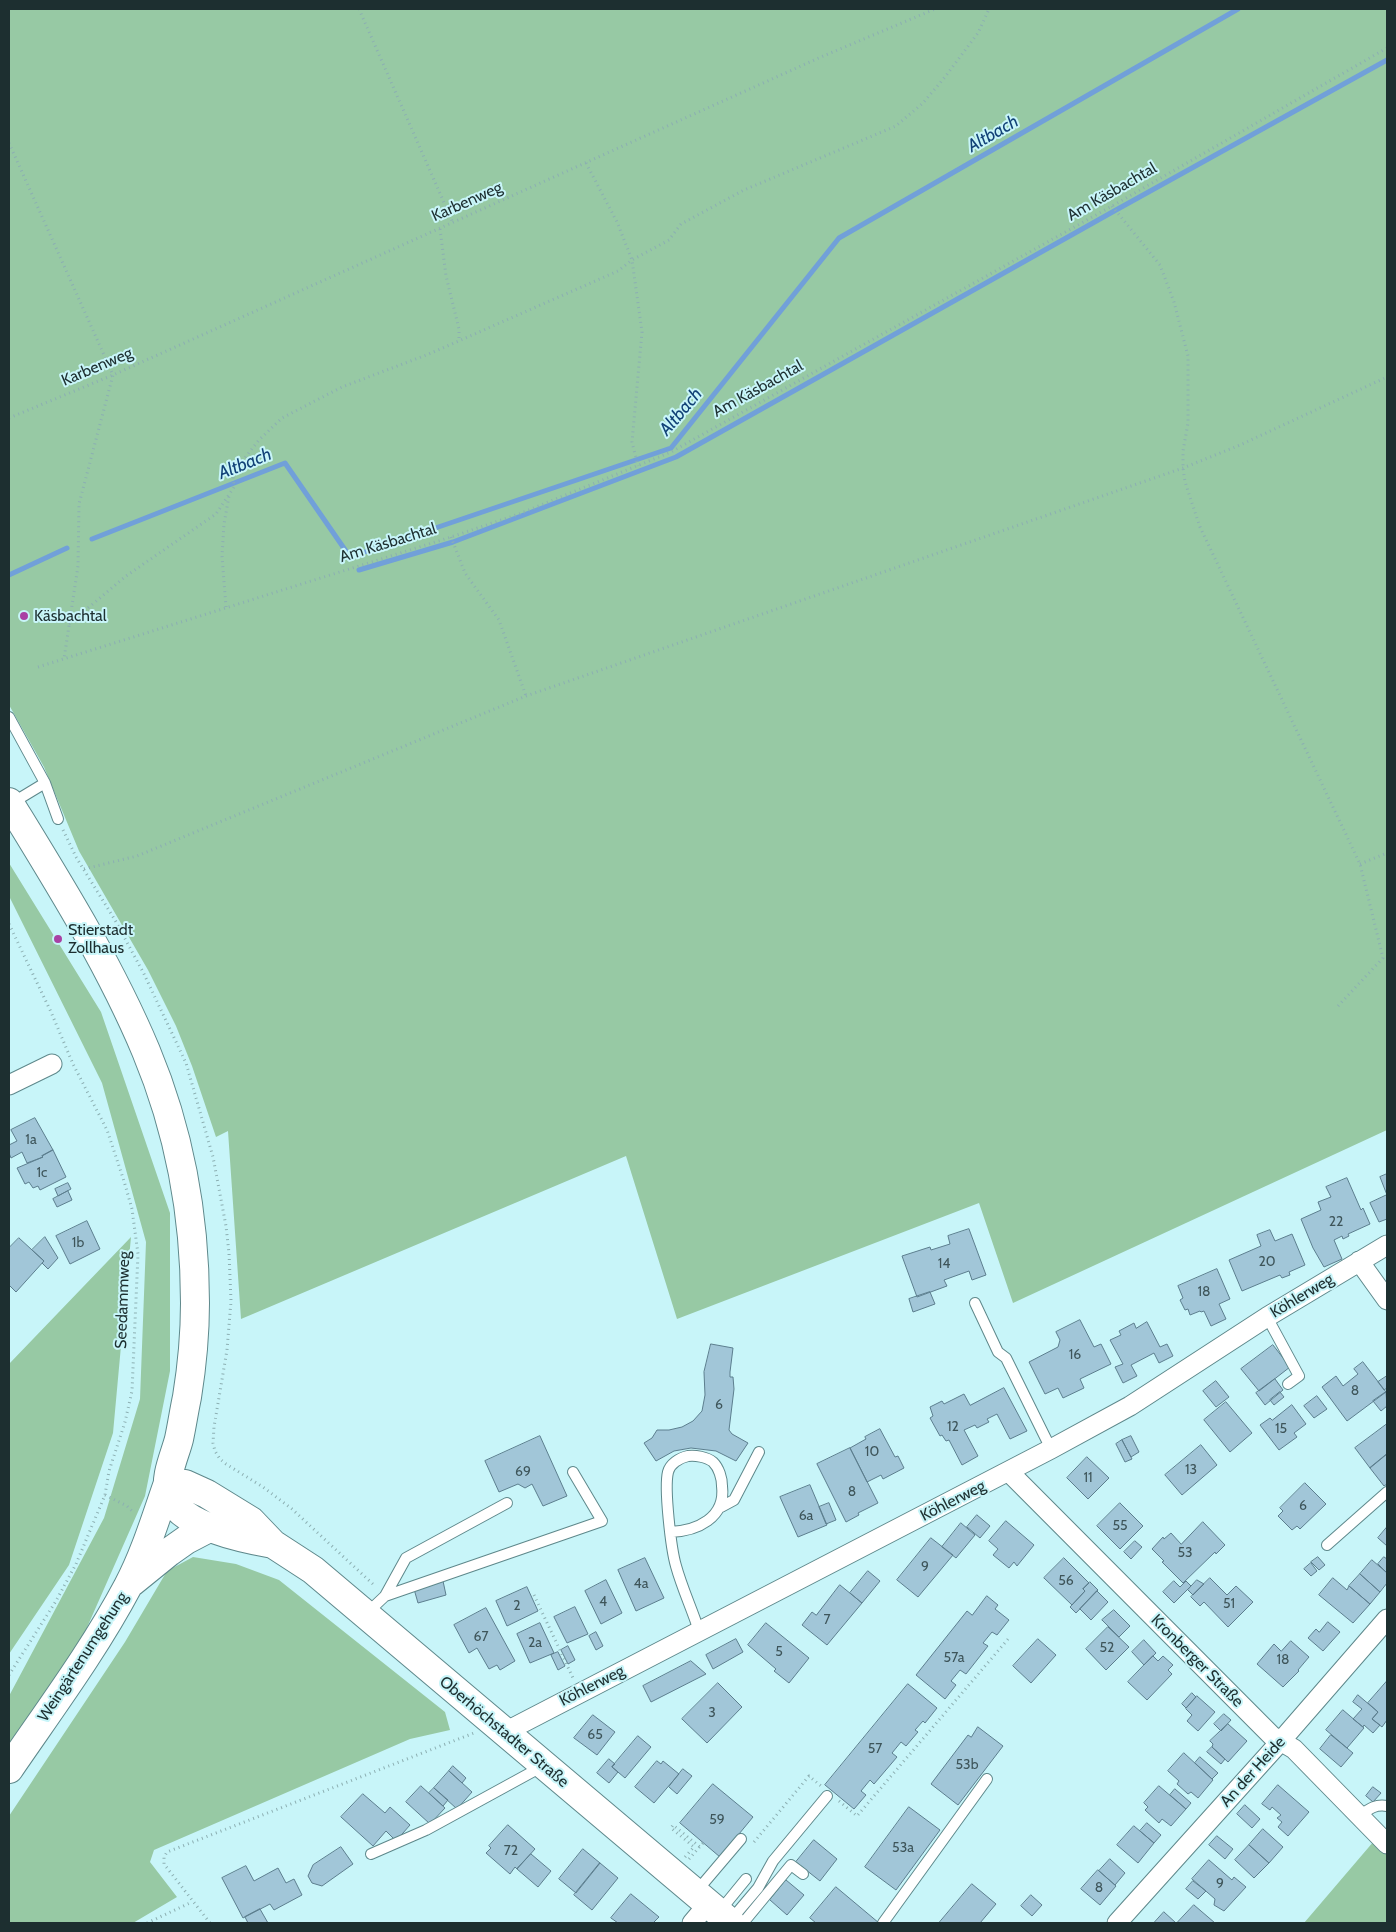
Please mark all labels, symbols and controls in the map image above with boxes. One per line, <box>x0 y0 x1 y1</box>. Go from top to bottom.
water label: Altbach <box>964 111 1022 157</box>
street label: Am Käsbachtal <box>1064 159 1160 225</box>
street label: Karbenweg <box>429 178 505 226</box>
street label: Karbenweg <box>59 343 135 391</box>
street label: Am Käsbachtal <box>710 356 806 422</box>
water label: Altbach <box>655 384 707 440</box>
water label: Altbach <box>215 444 275 484</box>
street label: Am Käsbachtal <box>337 519 439 567</box>
place label: Käsbachtal <box>34 606 107 626</box>
marker: Käsbachtal <box>18 610 30 622</box>
place label: Stierstadt Zollhaus <box>68 920 133 958</box>
marker: Stierstadt Zollhaus <box>52 933 64 945</box>
house number: 1a <box>25 1132 37 1148</box>
house number: 1c <box>37 1165 47 1181</box>
house number: 22 <box>1329 1214 1343 1230</box>
house number: 1b <box>72 1235 84 1251</box>
street label: Seedammweg <box>112 1251 134 1349</box>
house number: 20 <box>1258 1254 1276 1270</box>
house number: 14 <box>938 1256 950 1272</box>
street label: Köhlerweg <box>1267 1270 1337 1322</box>
house number: 18 <box>1197 1284 1211 1300</box>
house number: 16 <box>1069 1347 1081 1363</box>
house number: 8 <box>1351 1383 1359 1399</box>
house number: 6 <box>715 1397 723 1413</box>
house number: 12 <box>947 1419 959 1435</box>
house number: 15 <box>1275 1421 1287 1437</box>
house number: 10 <box>865 1444 879 1460</box>
house number: 13 <box>1185 1462 1197 1478</box>
house number: 69 <box>515 1464 531 1480</box>
house number: 11 <box>1083 1470 1093 1486</box>
street label: Köhlerweg <box>917 1476 989 1526</box>
house number: 8 <box>848 1484 856 1500</box>
house number: 6 <box>1299 1498 1307 1514</box>
house number: 6a <box>799 1508 813 1524</box>
house number: 55 <box>1112 1518 1128 1534</box>
house number: 53 <box>1177 1545 1193 1561</box>
house number: 9 <box>921 1559 929 1575</box>
house number: 56 <box>1058 1573 1074 1589</box>
house number: 4a <box>634 1576 648 1592</box>
street label: Weingärtenumgehung <box>34 1589 132 1725</box>
house number: 4 <box>599 1594 607 1610</box>
house number: 51 <box>1223 1596 1235 1612</box>
house number: 2 <box>513 1598 521 1614</box>
street label: Kronberger Straße <box>1147 1611 1247 1711</box>
house number: 7 <box>823 1612 831 1628</box>
house number: 67 <box>474 1629 488 1645</box>
house number: 2a <box>528 1635 542 1651</box>
house number: 52 <box>1100 1640 1114 1656</box>
house number: 5 <box>775 1644 783 1660</box>
house number: 57a <box>944 1650 964 1666</box>
house number: 18 <box>1276 1652 1290 1668</box>
street label: Köhlerweg <box>556 1661 628 1711</box>
street label: Oberhöchstadter Straße <box>435 1672 573 1792</box>
house number: 3 <box>708 1705 716 1721</box>
house number: 65 <box>587 1727 603 1743</box>
street label: An der Heide <box>1216 1733 1290 1811</box>
house number: 57 <box>868 1741 882 1757</box>
house number: 53b <box>956 1757 978 1773</box>
house number: 59 <box>709 1812 725 1828</box>
house number: 53a <box>892 1840 914 1856</box>
house number: 72 <box>504 1843 518 1859</box>
house number: 9 <box>1216 1876 1224 1892</box>
house number: 8 <box>1095 1880 1103 1896</box>

